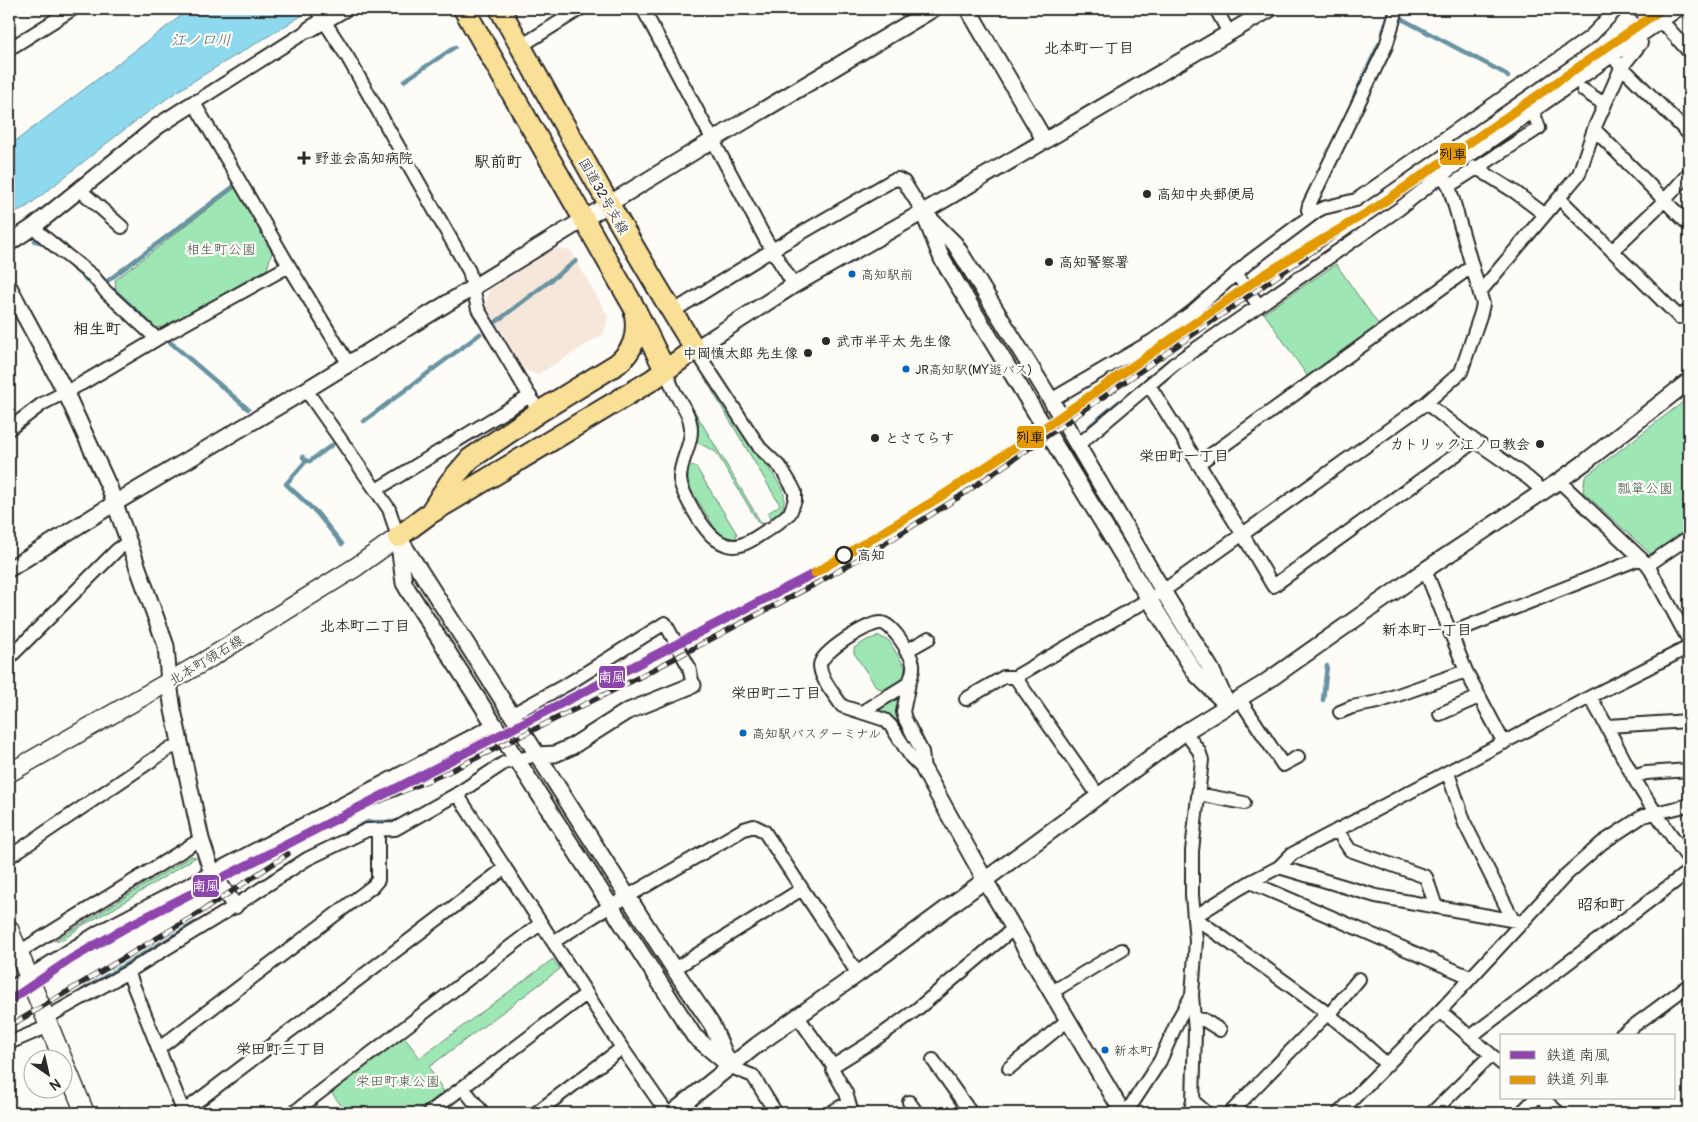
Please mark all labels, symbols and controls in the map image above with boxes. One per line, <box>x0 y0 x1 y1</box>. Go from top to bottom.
water label: 江ノ口川 <box>171 31 231 50</box>
district label: 北本町一丁目 <box>1044 39 1134 58</box>
line badge: 列車 <box>1439 142 1467 166</box>
text: 列車 <box>1439 146 1467 163</box>
place label: 野並会高知病院 <box>315 150 413 167</box>
marker: 野並会高知病院 <box>297 151 311 165</box>
district label: 駅前町 <box>474 152 522 172</box>
street label: 国道32号支線 <box>575 155 632 238</box>
place label: 高知中央郵便局 <box>1157 186 1255 203</box>
marker: 高知中央郵便局 <box>1141 188 1153 200</box>
park label: 相生町公園 <box>186 241 256 258</box>
place label: 高知警察署 <box>1059 254 1129 271</box>
marker: 高知警察署 <box>1043 256 1055 268</box>
place label: 高知駅前 <box>861 267 913 283</box>
marker: 高知駅前 <box>847 269 857 279</box>
district label: 相生町 <box>73 319 121 339</box>
place label: 武市半平太 先生像 <box>836 333 951 350</box>
marker: 武市半平太 先生像 <box>820 335 832 347</box>
place label: 中岡慎太郎 先生像 <box>683 345 798 362</box>
marker: 中岡慎太郎 先生像 <box>802 347 814 359</box>
place label: JR高知駅(MY遊バス) <box>915 362 1032 378</box>
marker: JR高知駅(MY遊バス) <box>901 364 911 374</box>
line badge: 列車 <box>1016 425 1045 449</box>
text: 列車 <box>1016 429 1044 446</box>
place label: とさてらす <box>885 430 955 447</box>
marker: とさてらす <box>869 432 881 444</box>
place label: カトリック江ノ口教会 <box>1390 436 1530 453</box>
marker: カトリック江ノ口教会 <box>1534 438 1546 450</box>
district label: 栄田町一丁目 <box>1139 447 1229 466</box>
park label: 瓢箪公園 <box>1617 480 1673 497</box>
marker: 高知 <box>835 546 853 564</box>
place label: 高知 <box>857 547 885 564</box>
district label: 北本町二丁目 <box>320 617 410 636</box>
district label: 新本町一丁目 <box>1382 621 1472 640</box>
street label: 北本町領石線 <box>166 632 247 689</box>
line badge: 南風 <box>598 665 626 689</box>
text: 南風 <box>598 669 626 686</box>
district label: 栄田町二丁目 <box>731 684 821 703</box>
place label: 高知駅バスターミナル <box>752 726 881 742</box>
marker: 高知駅バスターミナル <box>738 728 748 738</box>
line badge: 南風 <box>192 874 220 898</box>
text: 南風 <box>192 878 220 895</box>
district label: 昭和町 <box>1577 895 1625 915</box>
legend <box>1500 1034 1676 1100</box>
district label: 栄田町三丁目 <box>236 1040 326 1059</box>
place label: 新本町 <box>1114 1043 1153 1059</box>
marker: 新本町 <box>1100 1045 1110 1055</box>
text: 鉄道 南風 <box>1546 1046 1609 1065</box>
north arrow <box>22 1050 72 1100</box>
text: 鉄道 列車 <box>1546 1070 1609 1089</box>
park label: 栄田町東公園 <box>356 1073 440 1090</box>
text: N <box>46 1075 64 1094</box>

